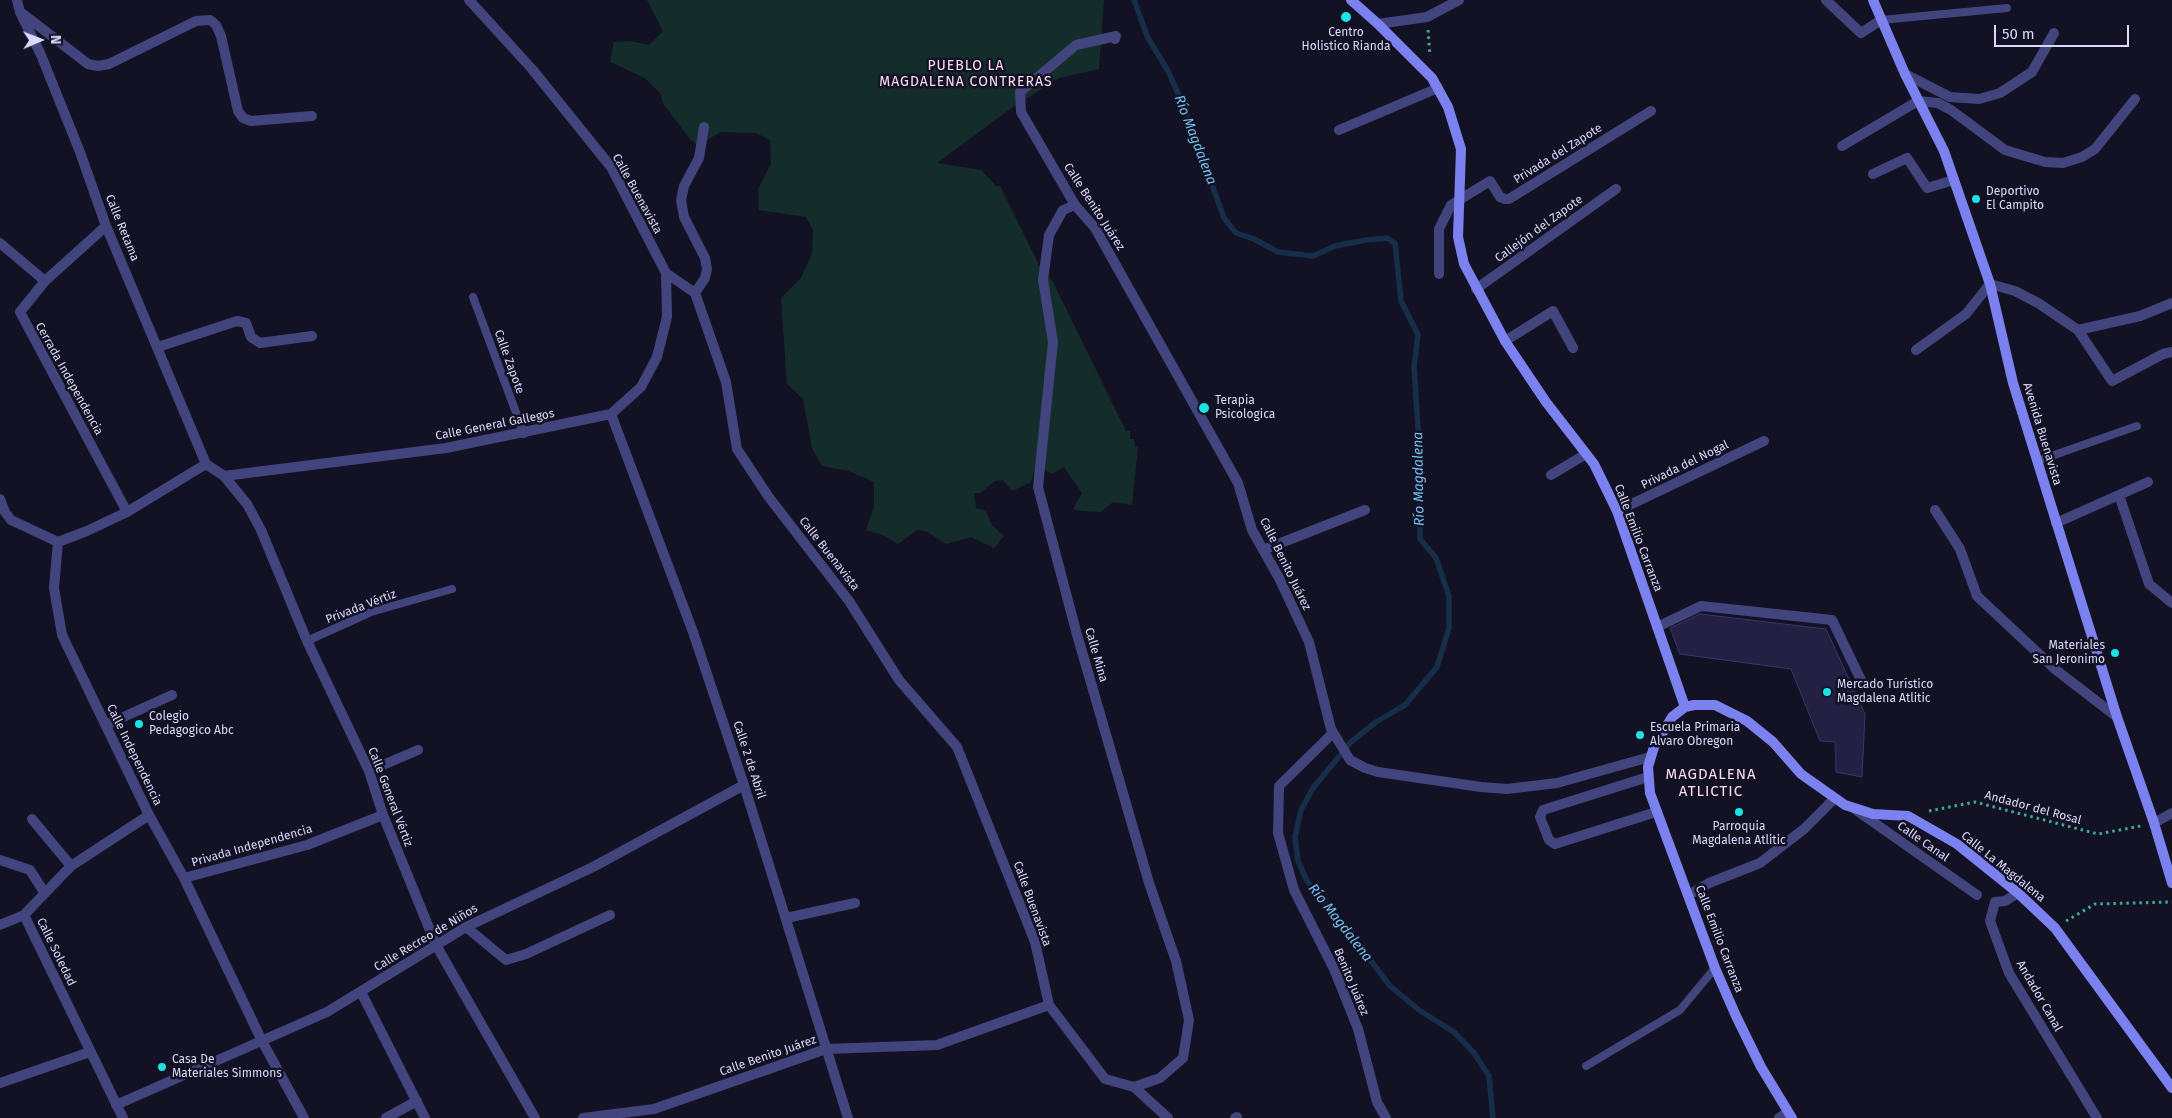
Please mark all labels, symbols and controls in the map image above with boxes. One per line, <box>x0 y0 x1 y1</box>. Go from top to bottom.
marker: Centro Holistico Rianda <box>1339 10 1353 24</box>
north arrow <box>15 15 65 65</box>
scale bar <box>1997 15 2132 47</box>
text: 50 m <box>2002 25 2035 43</box>
place label: Centro Holistico Rianda <box>1302 26 1390 54</box>
text: N <box>47 35 64 45</box>
district label: PUEBLO LA MAGDALENA CONTRERAS <box>877 58 1055 90</box>
water label: Río Magdalena <box>1170 93 1220 187</box>
street label: Privada del Zapote <box>1511 121 1605 187</box>
street label: Calle Buenavista <box>609 151 665 237</box>
street label: Calle Benito Juárez <box>1060 161 1128 253</box>
place label: Deportivo El Campito <box>1986 185 2044 213</box>
street label: Calle Retama <box>102 192 142 264</box>
street label: Callejón del Zapote <box>1492 192 1586 266</box>
marker: Deportivo El Campito <box>1970 193 1982 205</box>
street label: Cerrada Independencia <box>32 320 106 438</box>
street label: Calle Zapote <box>491 328 527 396</box>
street label: Avenida Buenavista <box>2020 381 2064 487</box>
place label: Terapia Psicologica <box>1215 394 1275 422</box>
marker: Terapia Psicologica <box>1197 401 1211 415</box>
street label: Calle General Gallegos <box>434 406 556 444</box>
water label: Río Magdalena <box>1410 432 1428 526</box>
street label: Privada del Nogal <box>1639 438 1731 492</box>
street label: Calle Emilio Carranza <box>1611 482 1665 594</box>
street label: Calle Buenavista <box>796 514 862 594</box>
street label: Calle Benito Juárez <box>1256 515 1314 613</box>
street label: Privada Vértiz <box>324 587 398 627</box>
street label: Calle Mina <box>1081 626 1111 684</box>
place label: Materiales San Jeronimo <box>2033 639 2105 667</box>
marker: Materiales San Jeronimo <box>2109 647 2121 659</box>
place label: Mercado Turístico Magdalena Atlitic <box>1837 678 1933 706</box>
marker: Mercado Turístico Magdalena Atlitic <box>1821 686 1833 698</box>
street label: Calle Independencia <box>103 702 165 808</box>
place label: Colegio Pedagogico Abc <box>149 710 234 738</box>
marker: Colegio Pedagogico Abc <box>133 718 145 730</box>
street label: Calle 2 de Abril <box>730 719 768 801</box>
place label: Escuela Primaria Alvaro Obregon <box>1650 721 1740 749</box>
marker: Escuela Primaria Alvaro Obregon <box>1634 729 1646 741</box>
street label: Calle General Vértiz <box>364 745 416 849</box>
district label: MAGDALENA ATLICTIC <box>1664 766 1758 801</box>
street label: Andador del Rosal <box>1983 788 2083 828</box>
marker: Parroquia Magdalena Atlitic <box>1733 806 1745 818</box>
street label: Calle Canal <box>1894 819 1952 865</box>
place label: Parroquia Magdalena Atlitic <box>1692 820 1786 848</box>
street label: Privada Independencia <box>190 822 314 870</box>
street label: Calle La Magdalena <box>1958 829 2048 905</box>
street label: Calle Buenavista <box>1010 859 1054 949</box>
water label: Río Magdalena <box>1304 881 1376 965</box>
street label: Calle Emilio Carranza <box>1692 883 1746 995</box>
street label: Calle Recreo de Niños <box>372 901 480 975</box>
street label: Calle Soledad <box>33 916 79 988</box>
street label: Benito Juárez <box>1330 946 1372 1018</box>
street label: Andador Canal <box>2013 958 2065 1034</box>
street label: Calle Benito Juárez <box>718 1033 818 1079</box>
place label: Casa De Materiales Simmons <box>172 1053 282 1081</box>
marker: Casa De Materiales Simmons <box>156 1061 168 1073</box>

